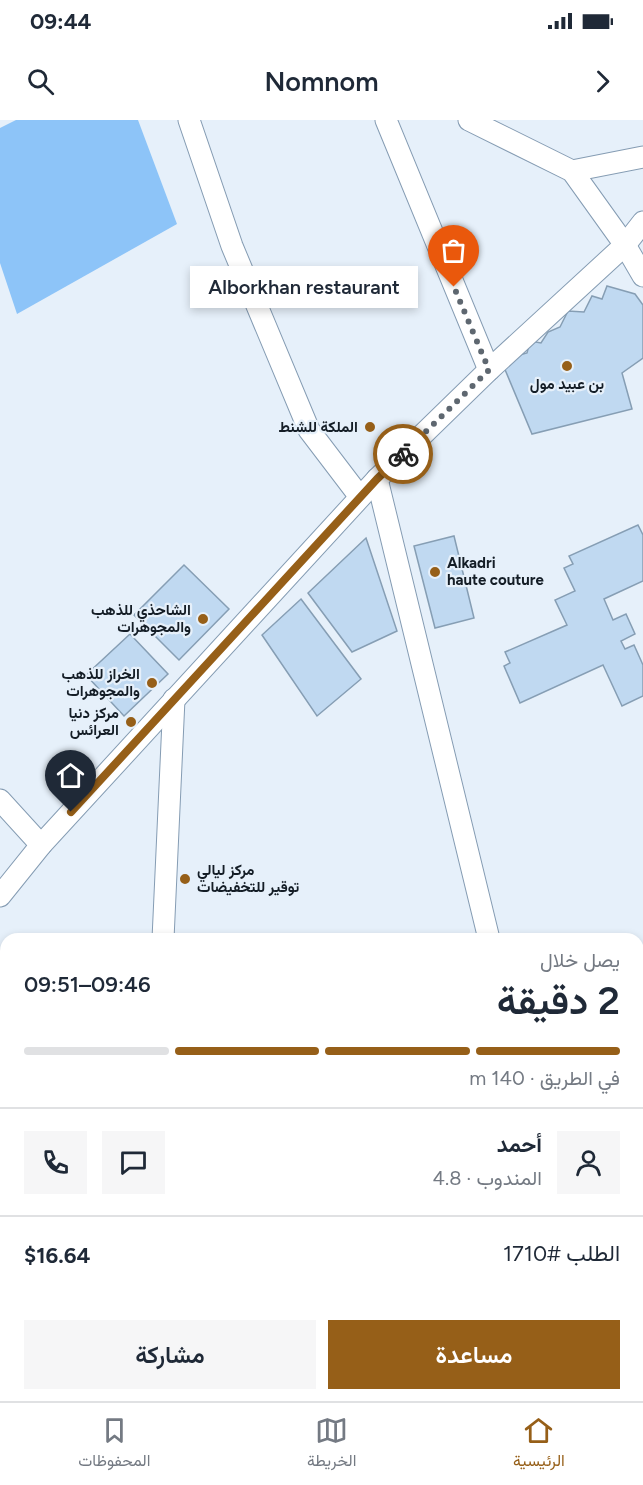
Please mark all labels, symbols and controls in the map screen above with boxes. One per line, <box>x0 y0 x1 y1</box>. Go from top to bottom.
text: 09:44 <box>30 8 92 35</box>
icon: search <box>24 65 57 98</box>
text: Nomnom <box>264 65 379 98</box>
icon: forward <box>586 65 619 98</box>
pin <box>428 225 479 287</box>
icon: bag <box>437 234 470 267</box>
callout: Alborkhan restaurant <box>190 266 418 308</box>
text: Alborkhan restaurant <box>208 275 400 299</box>
marker: بن عبيد مول <box>560 359 574 373</box>
place label: بن عبيد مول <box>530 375 604 393</box>
place label: الملكة للشنط <box>278 418 358 436</box>
marker: الملكة للشنط <box>363 420 377 434</box>
courier <box>373 424 433 484</box>
icon: bike <box>387 438 420 471</box>
place label: Alkadri haute couture <box>447 554 545 589</box>
marker: Alkadri haute couture <box>428 565 442 579</box>
place label: الشاحذي للذهب والمجوهرات <box>91 601 191 636</box>
marker: الشاحذي للذهب والمجوهرات <box>196 612 210 626</box>
place label: الخراز للذهب والمجوهرات <box>61 665 140 700</box>
marker: الخراز للذهب والمجوهرات <box>145 676 159 690</box>
place label: مركز دنيا العرائس <box>69 704 119 739</box>
marker: مركز دنيا العرائس <box>124 715 138 729</box>
pin <box>45 750 96 812</box>
icon: home <box>54 759 87 792</box>
place label: مركز ليالي توقير للتخفيضات <box>197 861 299 896</box>
marker: مركز ليالي توقير للتخفيضات <box>178 872 192 886</box>
text: يصل خلال <box>540 948 620 972</box>
text: 09:46–09:51 <box>24 971 151 998</box>
text: 2 دقيقة <box>497 977 620 1024</box>
text: في الطريق · 140 m <box>469 1066 620 1090</box>
button: phone <box>24 1131 87 1194</box>
button: chat <box>102 1131 165 1194</box>
text: أحمد <box>497 1131 542 1158</box>
button: person <box>557 1131 620 1194</box>
text: المندوب · 4.8 <box>433 1166 542 1190</box>
text: الطلب #1710 <box>503 1240 620 1267</box>
text: $16.64 <box>24 1242 90 1269</box>
button: مشاركة <box>24 1320 316 1389</box>
button: مساعدة <box>328 1320 620 1389</box>
tab: المحفوظات <box>78 1414 150 1475</box>
tab: الخريطة <box>307 1414 356 1475</box>
tab: الرئيسية <box>513 1414 565 1475</box>

